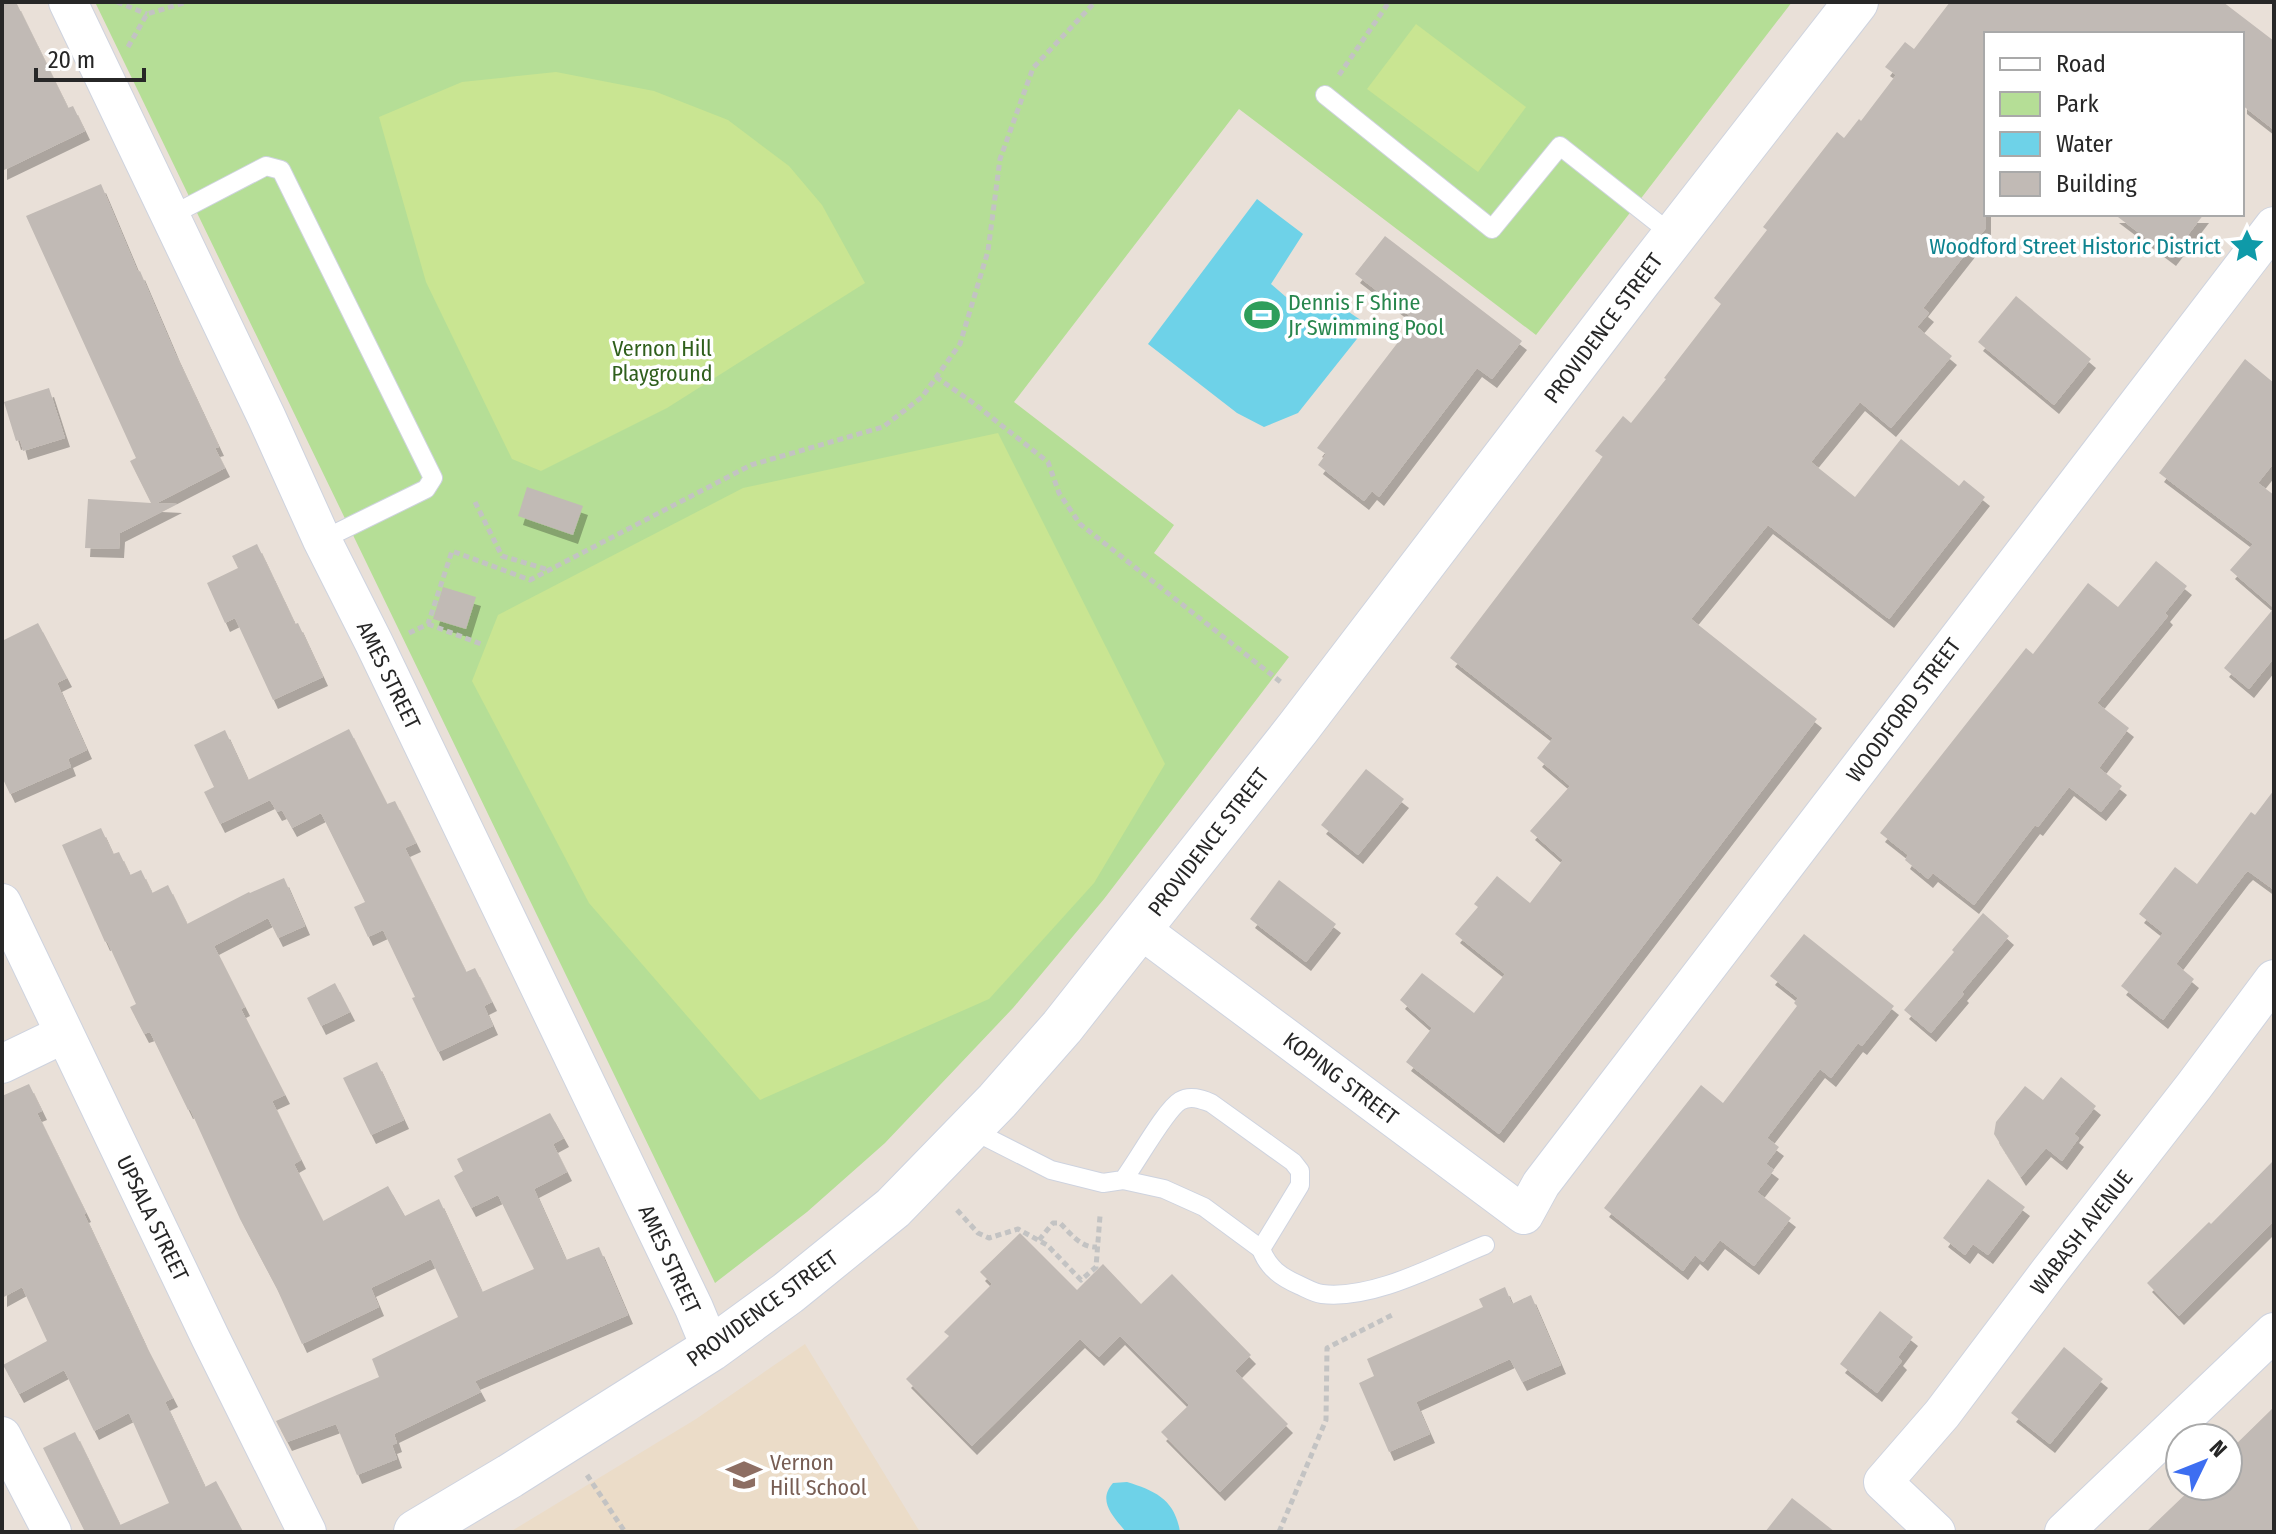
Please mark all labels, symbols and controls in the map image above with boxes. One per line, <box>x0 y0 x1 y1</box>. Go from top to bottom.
scale bar <box>36 32 144 82</box>
legend <box>1984 32 2244 216</box>
text: 20 m <box>48 46 95 74</box>
text: Road <box>2056 50 2106 78</box>
text: Park <box>2056 90 2099 118</box>
text: Water <box>2056 130 2113 158</box>
text: Building <box>2056 170 2138 198</box>
place icon: Woodford Street Historic District <box>2228 227 2266 265</box>
place label: Woodford Street Historic District <box>1929 233 2222 260</box>
street label: PROVIDENCE STREET <box>1538 247 1669 409</box>
place label: Dennis F Shine Jr Swimming Pool <box>1288 289 1444 341</box>
sports icon: Dennis F Shine Jr Swimming Pool <box>1243 296 1281 334</box>
park label: Vernon Hill Playground <box>611 335 713 387</box>
street label: AMES STREET <box>351 617 427 734</box>
street label: WOODFORD STREET <box>1840 632 1967 788</box>
street label: PROVIDENCE STREET <box>1142 762 1275 922</box>
street label: KOPING STREET <box>1278 1026 1404 1131</box>
street label: UPSALA STREET <box>111 1151 195 1286</box>
street label: WABASH AVENUE <box>2024 1165 2138 1300</box>
street label: AMES STREET <box>633 1201 707 1319</box>
street label: PROVIDENCE STREET <box>681 1244 844 1372</box>
north arrow <box>2164 1422 2244 1502</box>
text: N <box>2204 1435 2233 1463</box>
place label: Vernon Hill School <box>770 1449 867 1501</box>
school or university icon: Vernon Hill School <box>725 1456 763 1494</box>

